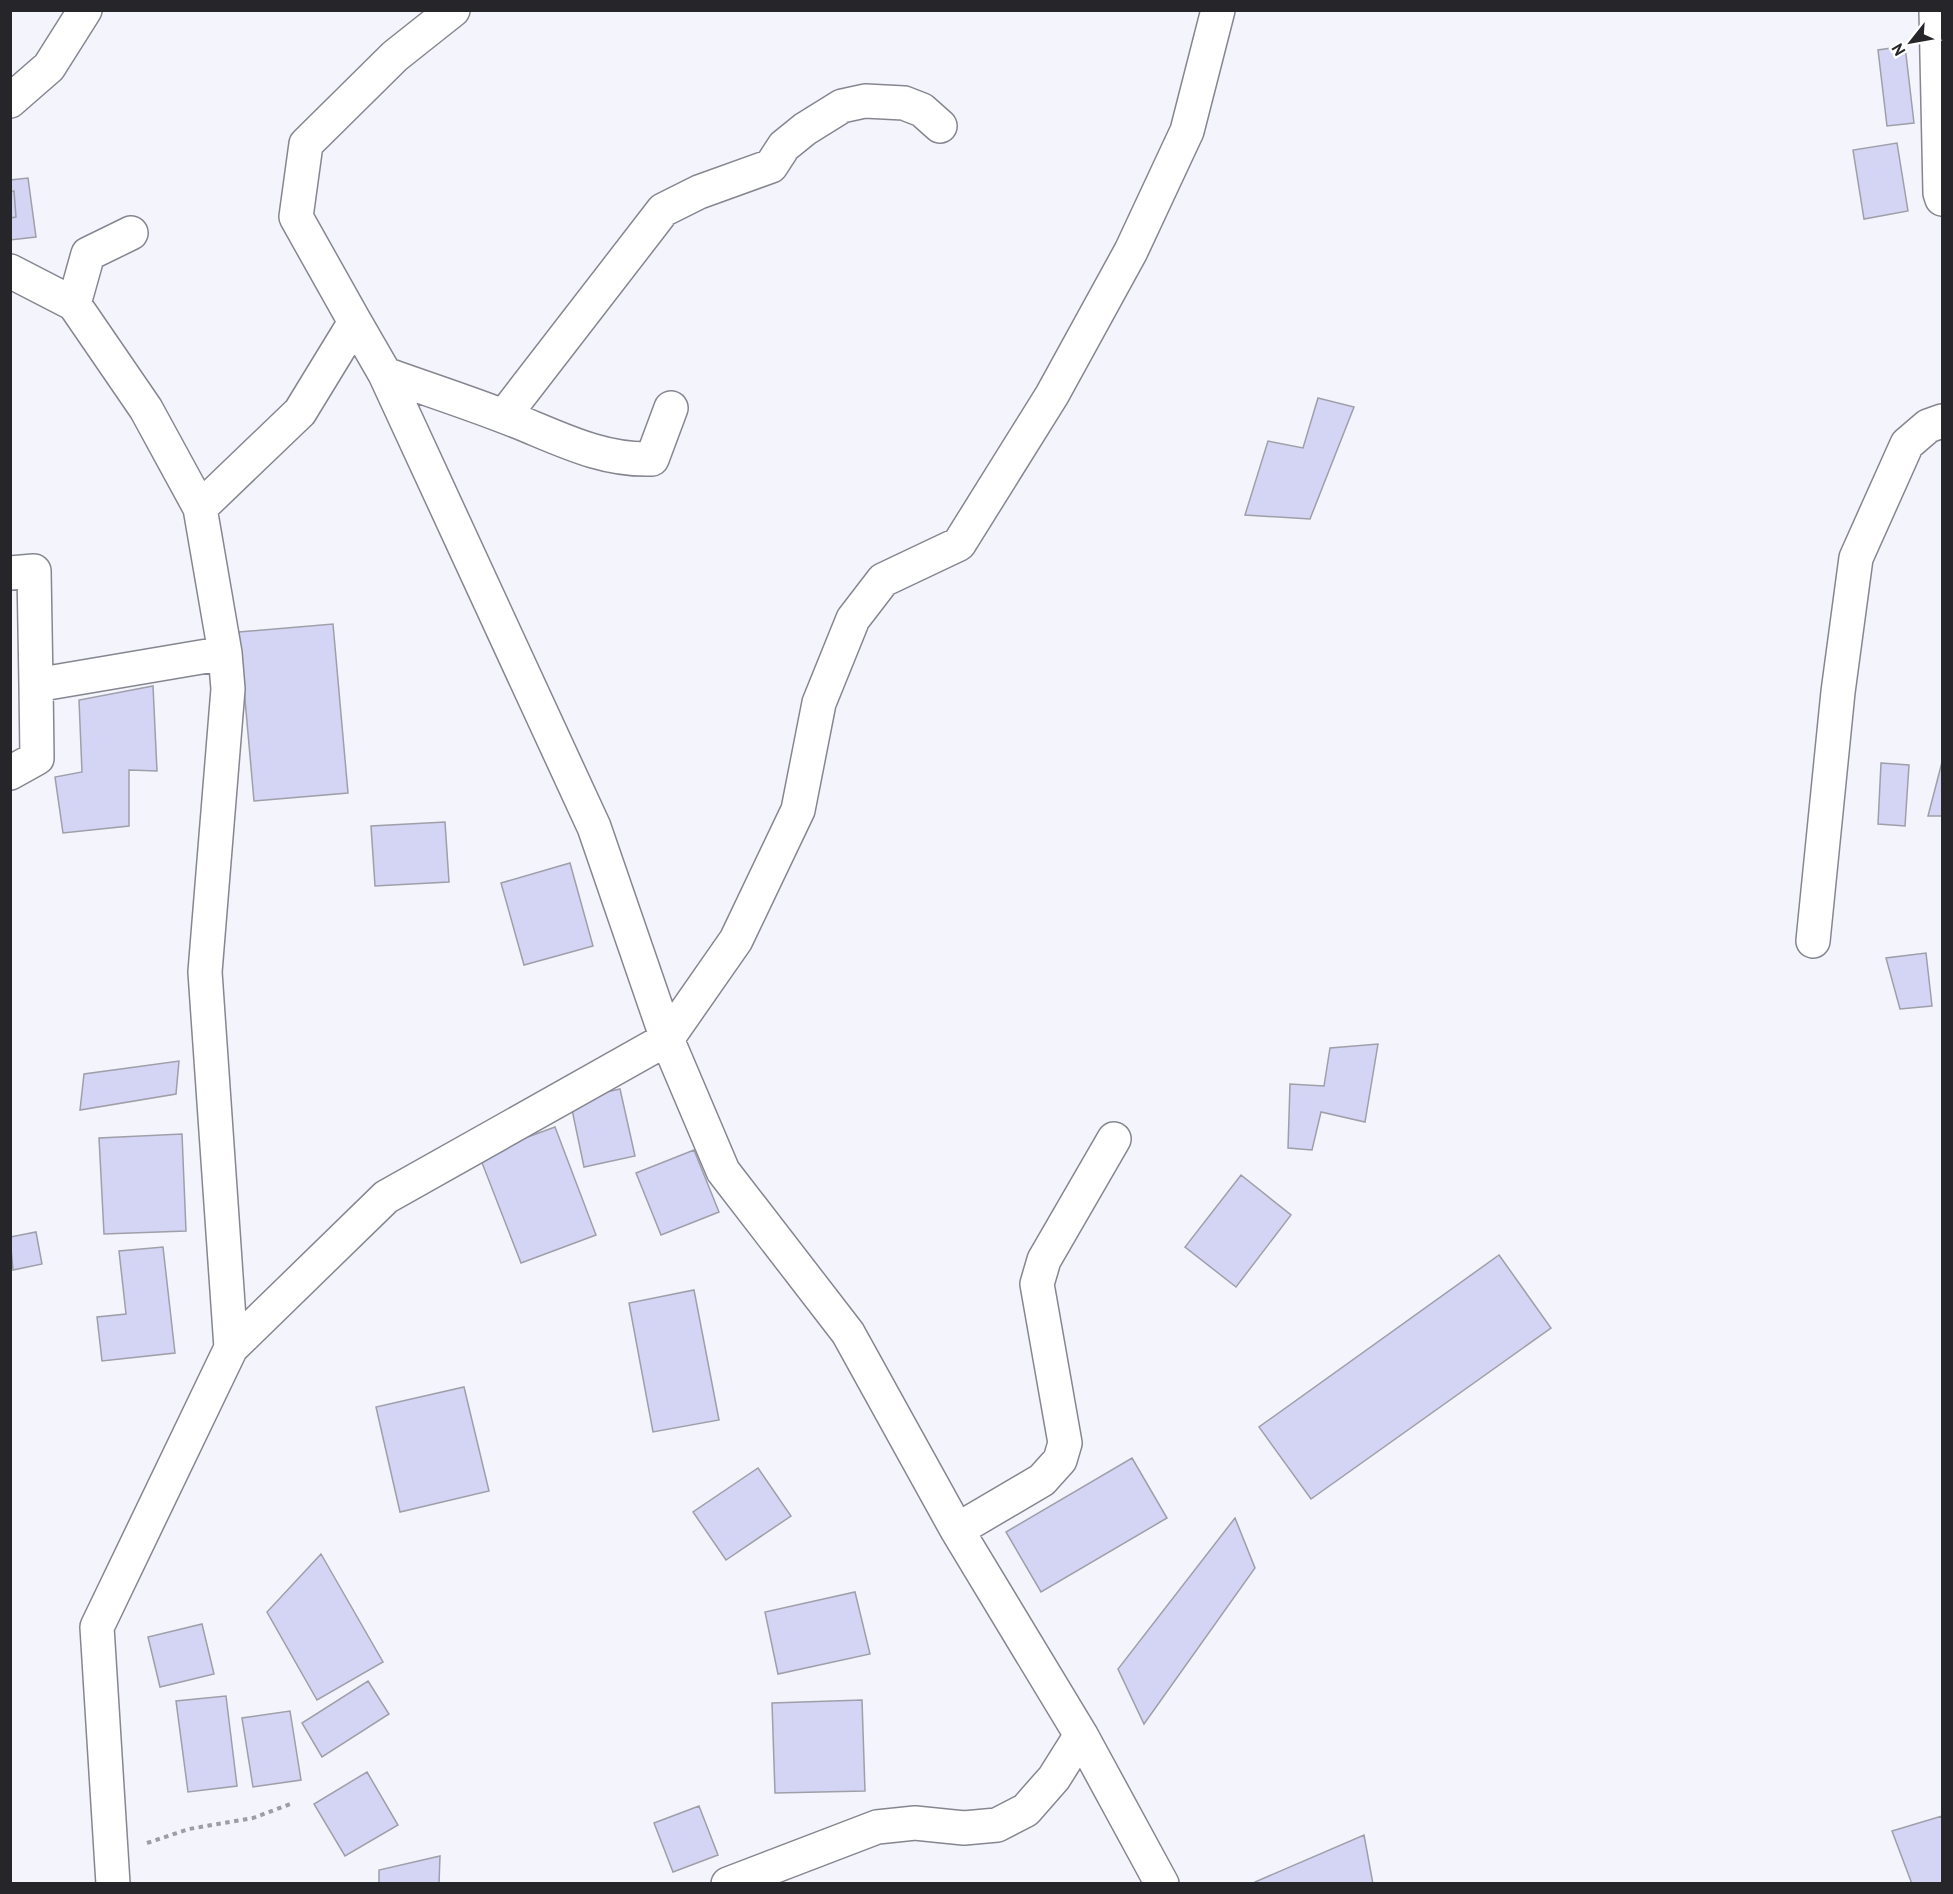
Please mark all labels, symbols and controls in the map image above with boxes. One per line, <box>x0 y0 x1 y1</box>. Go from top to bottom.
north arrow <box>1881 12 1941 72</box>
text: N <box>1887 40 1909 59</box>

